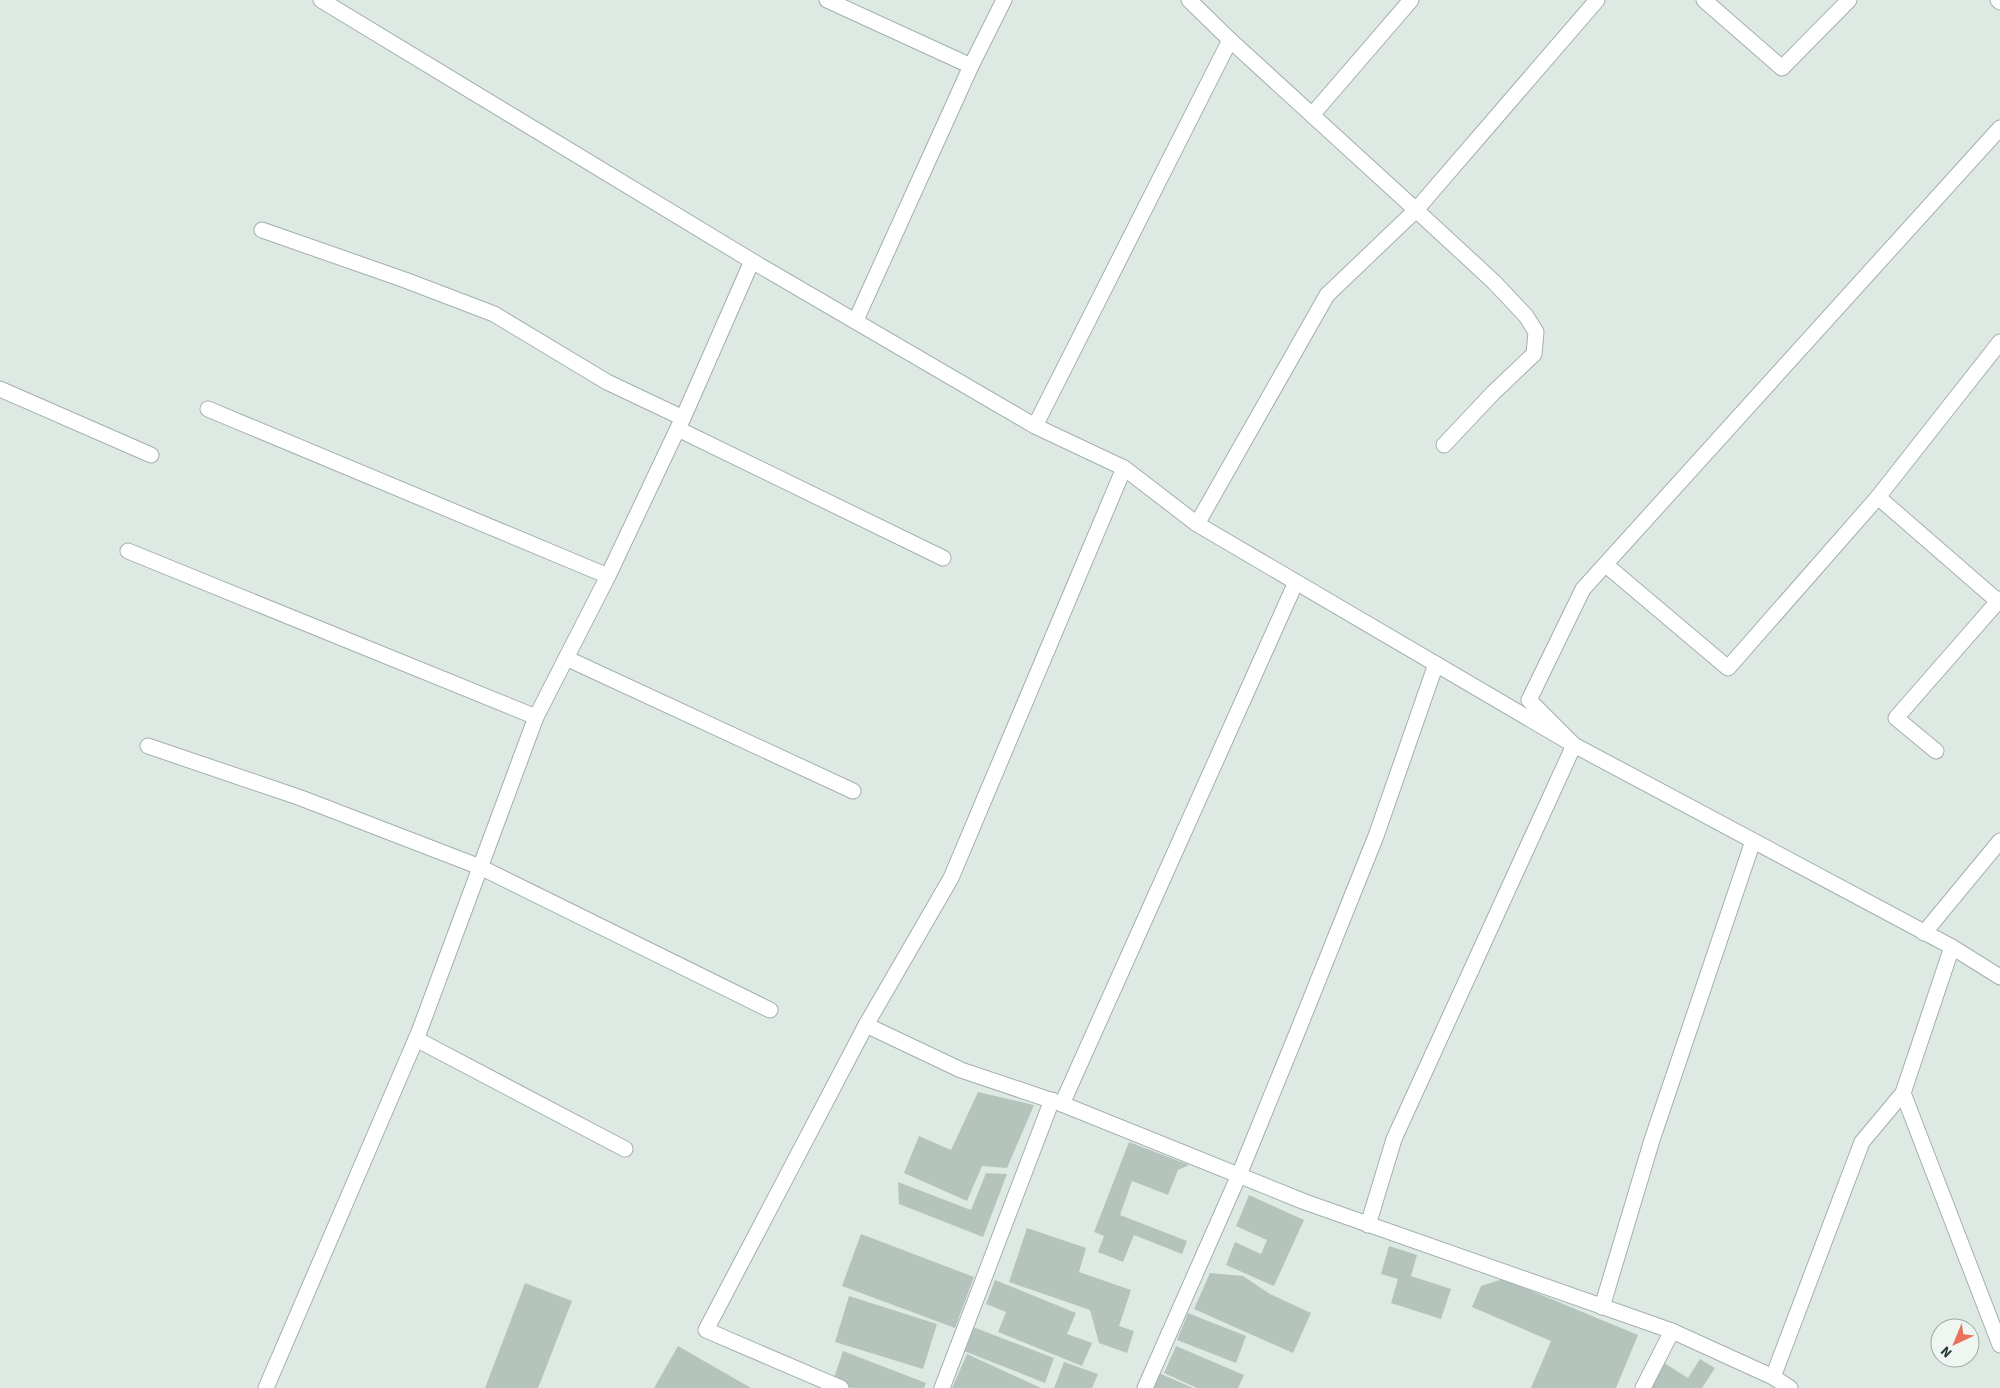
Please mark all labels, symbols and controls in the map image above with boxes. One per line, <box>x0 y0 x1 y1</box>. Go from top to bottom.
north arrow <box>1930 1318 1980 1368</box>
text: N <box>1936 1341 1957 1362</box>

